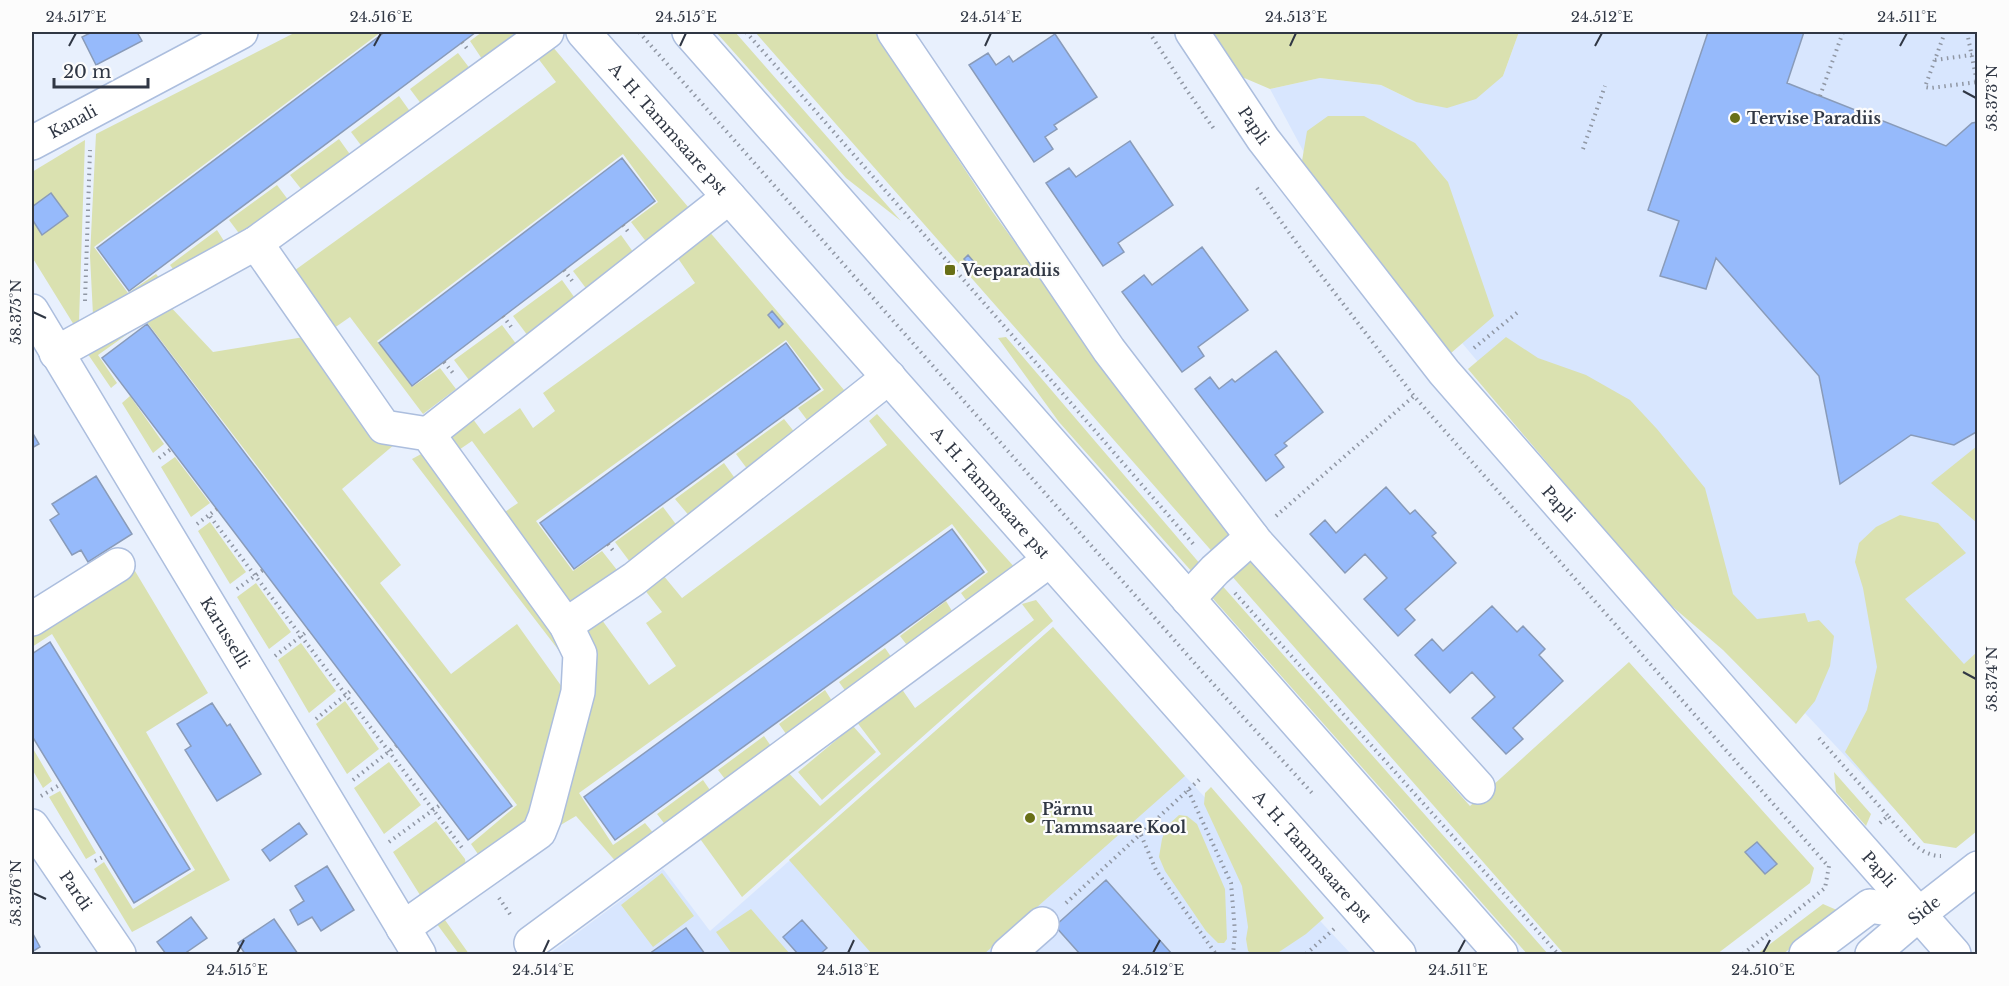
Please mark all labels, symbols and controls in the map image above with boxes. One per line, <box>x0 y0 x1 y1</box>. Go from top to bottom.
text: 24.517°E <box>46 7 107 26</box>
text: 24.516°E <box>350 7 413 26</box>
text: 24.515°E <box>655 7 717 26</box>
text: 24.514°E <box>960 7 1022 26</box>
text: 24.513°E <box>1265 7 1327 26</box>
text: 24.512°E <box>1571 7 1633 26</box>
text: 24.511°E <box>1877 7 1937 26</box>
scale bar <box>54 51 148 89</box>
street label: A. H. Tammsaare pst <box>604 58 732 199</box>
text: 20 m <box>63 61 111 83</box>
text: 58.373°N <box>1982 65 2001 131</box>
street label: Kanali <box>45 100 101 142</box>
street label: Papli <box>1234 103 1274 149</box>
place label: Tervise Paradiis <box>1747 108 1881 128</box>
marker: Tervise Paradiis <box>1728 111 1742 125</box>
place label: Veeparadiis <box>961 260 1060 280</box>
marker: Veeparadiis <box>943 263 957 277</box>
text: 58.375°N <box>6 279 25 345</box>
street label: A. H. Tammsaare pst <box>926 422 1054 563</box>
street label: Papli <box>1538 481 1580 526</box>
street label: Karusselli <box>196 593 255 672</box>
text: 58.374°N <box>1982 646 2001 712</box>
street label: A. H. Tammsaare pst <box>1248 786 1376 926</box>
place label: Pärnu Tammsaare Kool <box>1042 799 1186 837</box>
marker: Pärnu Tammsaare Kool <box>1023 811 1037 825</box>
street label: Papli <box>1858 847 1901 892</box>
text: 58.376°N <box>6 860 25 926</box>
street label: Pardi <box>55 867 97 915</box>
street label: Side <box>1904 891 1944 929</box>
text: 24.515°E <box>206 960 268 979</box>
text: 24.514°E <box>512 960 574 979</box>
text: 24.513°E <box>817 960 879 979</box>
text: 24.512°E <box>1122 960 1184 979</box>
text: 24.511°E <box>1428 960 1488 979</box>
text: 24.510°E <box>1731 960 1795 979</box>

